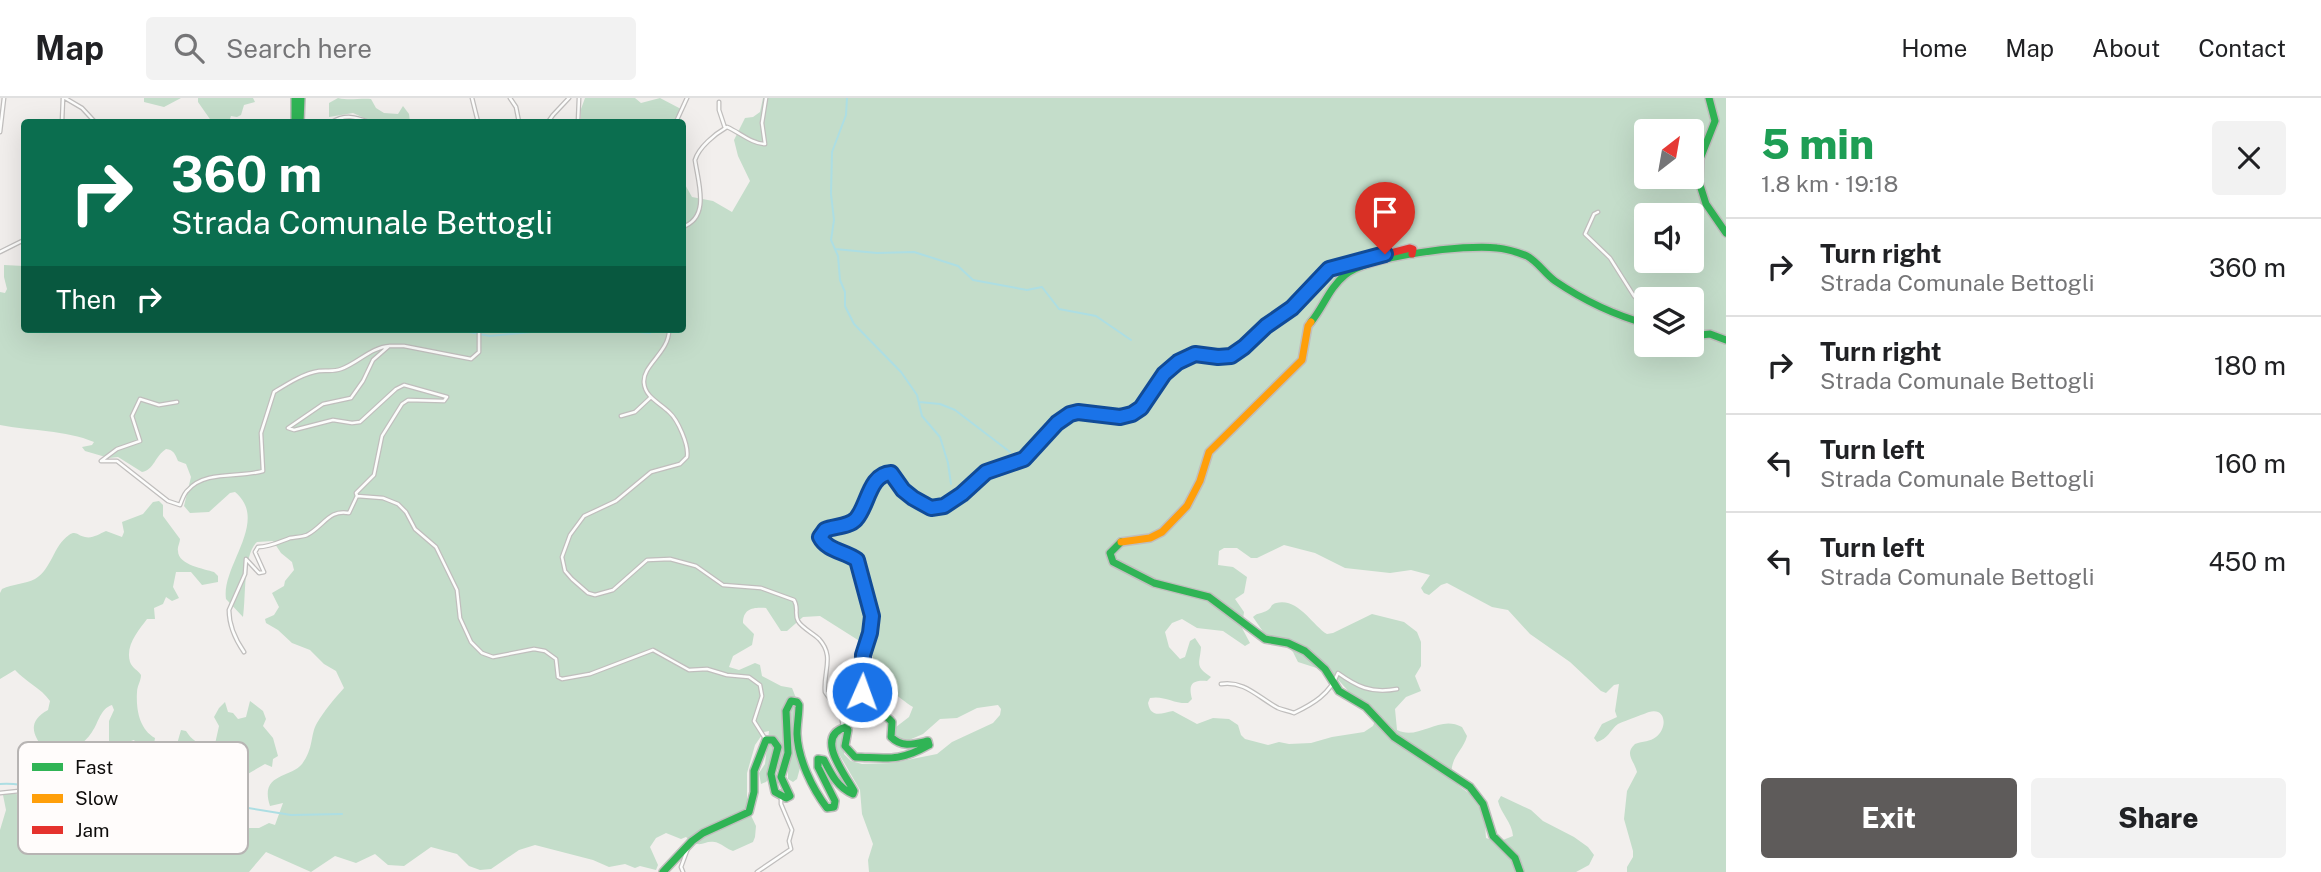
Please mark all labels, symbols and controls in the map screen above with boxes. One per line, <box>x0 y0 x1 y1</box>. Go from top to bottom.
search box <box>146 17 636 80</box>
text: Map <box>35 29 104 67</box>
icon: search <box>170 29 208 67</box>
text: Search here <box>226 33 372 64</box>
text: Home <box>1901 34 1967 62</box>
text: Map <box>2005 34 2054 62</box>
text: About <box>2092 34 2160 62</box>
text: Contact <box>2198 34 2286 62</box>
north arrow <box>1634 119 1704 189</box>
map controls <box>1634 119 1704 357</box>
text: 5 min <box>1761 119 1874 168</box>
button: close <box>2212 121 2286 195</box>
text: 360 m <box>171 145 322 203</box>
icon: right <box>56 147 147 238</box>
text: 1.8 km · 19:18 <box>1761 170 1898 197</box>
pin <box>1355 182 1415 254</box>
icon: arrive <box>1366 193 1404 231</box>
button: sound <box>1634 203 1704 273</box>
text: Strada Comunale Bettogli <box>171 204 553 241</box>
text: Turn right <box>1820 238 1942 269</box>
icon: right <box>1761 248 1799 286</box>
text: 360 m <box>2209 252 2286 283</box>
text: Strada Comunale Bettogli <box>1820 269 2094 296</box>
icon: right <box>130 280 168 318</box>
text: Then <box>56 284 116 315</box>
button: layers <box>1634 287 1704 357</box>
text: Turn right <box>1820 336 1942 367</box>
icon: right <box>1761 346 1799 384</box>
text: 180 m <box>2214 350 2286 381</box>
text: Strada Comunale Bettogli <box>1820 367 2094 394</box>
text: Turn left <box>1820 434 1925 465</box>
icon: left <box>1761 444 1799 482</box>
text: 160 m <box>2215 448 2286 479</box>
text: Strada Comunale Bettogli <box>1820 465 2094 492</box>
text: Turn left <box>1820 532 1925 563</box>
icon: left <box>1761 542 1799 580</box>
text: 450 m <box>2209 546 2286 577</box>
text: Strada Comunale Bettogli <box>1820 563 2094 590</box>
position arrow <box>825 655 899 729</box>
legend <box>18 742 248 854</box>
text: Fast <box>75 756 113 778</box>
button: Exit <box>1761 778 2017 858</box>
button: Share <box>2031 778 2286 858</box>
text: Slow <box>75 787 119 809</box>
text: Jam <box>75 819 109 841</box>

